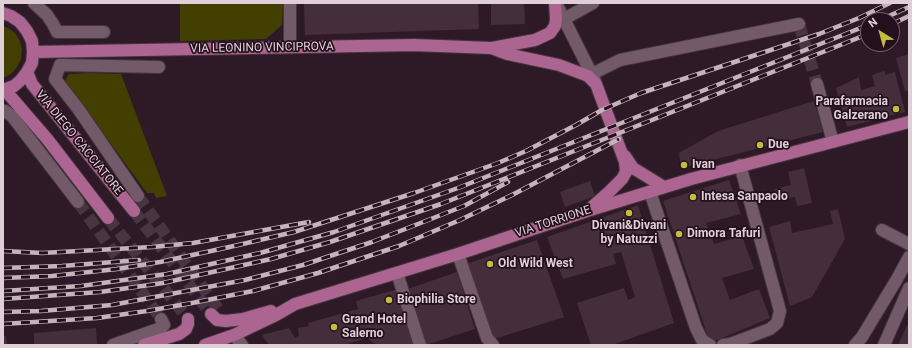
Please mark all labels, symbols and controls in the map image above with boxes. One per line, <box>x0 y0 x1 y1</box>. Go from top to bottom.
north arrow <box>860 12 900 52</box>
text: N <box>866 15 880 30</box>
street label: VIA LEONINO VINCIPROVA <box>190 40 334 56</box>
street label: VIA DIEGO CACCIATORE <box>32 88 126 198</box>
place label: Parafarmacia Galzerano <box>816 95 888 123</box>
marker: Parafarmacia Galzerano <box>891 104 901 114</box>
place label: Due <box>768 138 789 152</box>
marker: Due <box>755 140 765 150</box>
place label: Ivan <box>692 158 715 172</box>
marker: Ivan <box>679 160 689 170</box>
place label: Intesa Sanpaolo <box>701 190 788 204</box>
marker: Intesa Sanpaolo <box>688 192 698 202</box>
street label: VIA TORRIONE <box>513 203 593 241</box>
marker: Divani&Divani by Natuzzi <box>624 208 634 218</box>
place label: Divani&Divani by Natuzzi <box>592 219 666 247</box>
place label: Dimora Tafuri <box>687 227 760 241</box>
marker: Dimora Tafuri <box>674 229 684 239</box>
place label: Old Wild West <box>498 257 573 271</box>
marker: Old Wild West <box>485 259 495 269</box>
place label: Biophilia Store <box>397 293 476 307</box>
marker: Biophilia Store <box>384 295 394 305</box>
place label: Grand Hotel Salerno <box>342 313 406 341</box>
marker: Grand Hotel Salerno <box>329 322 339 332</box>

